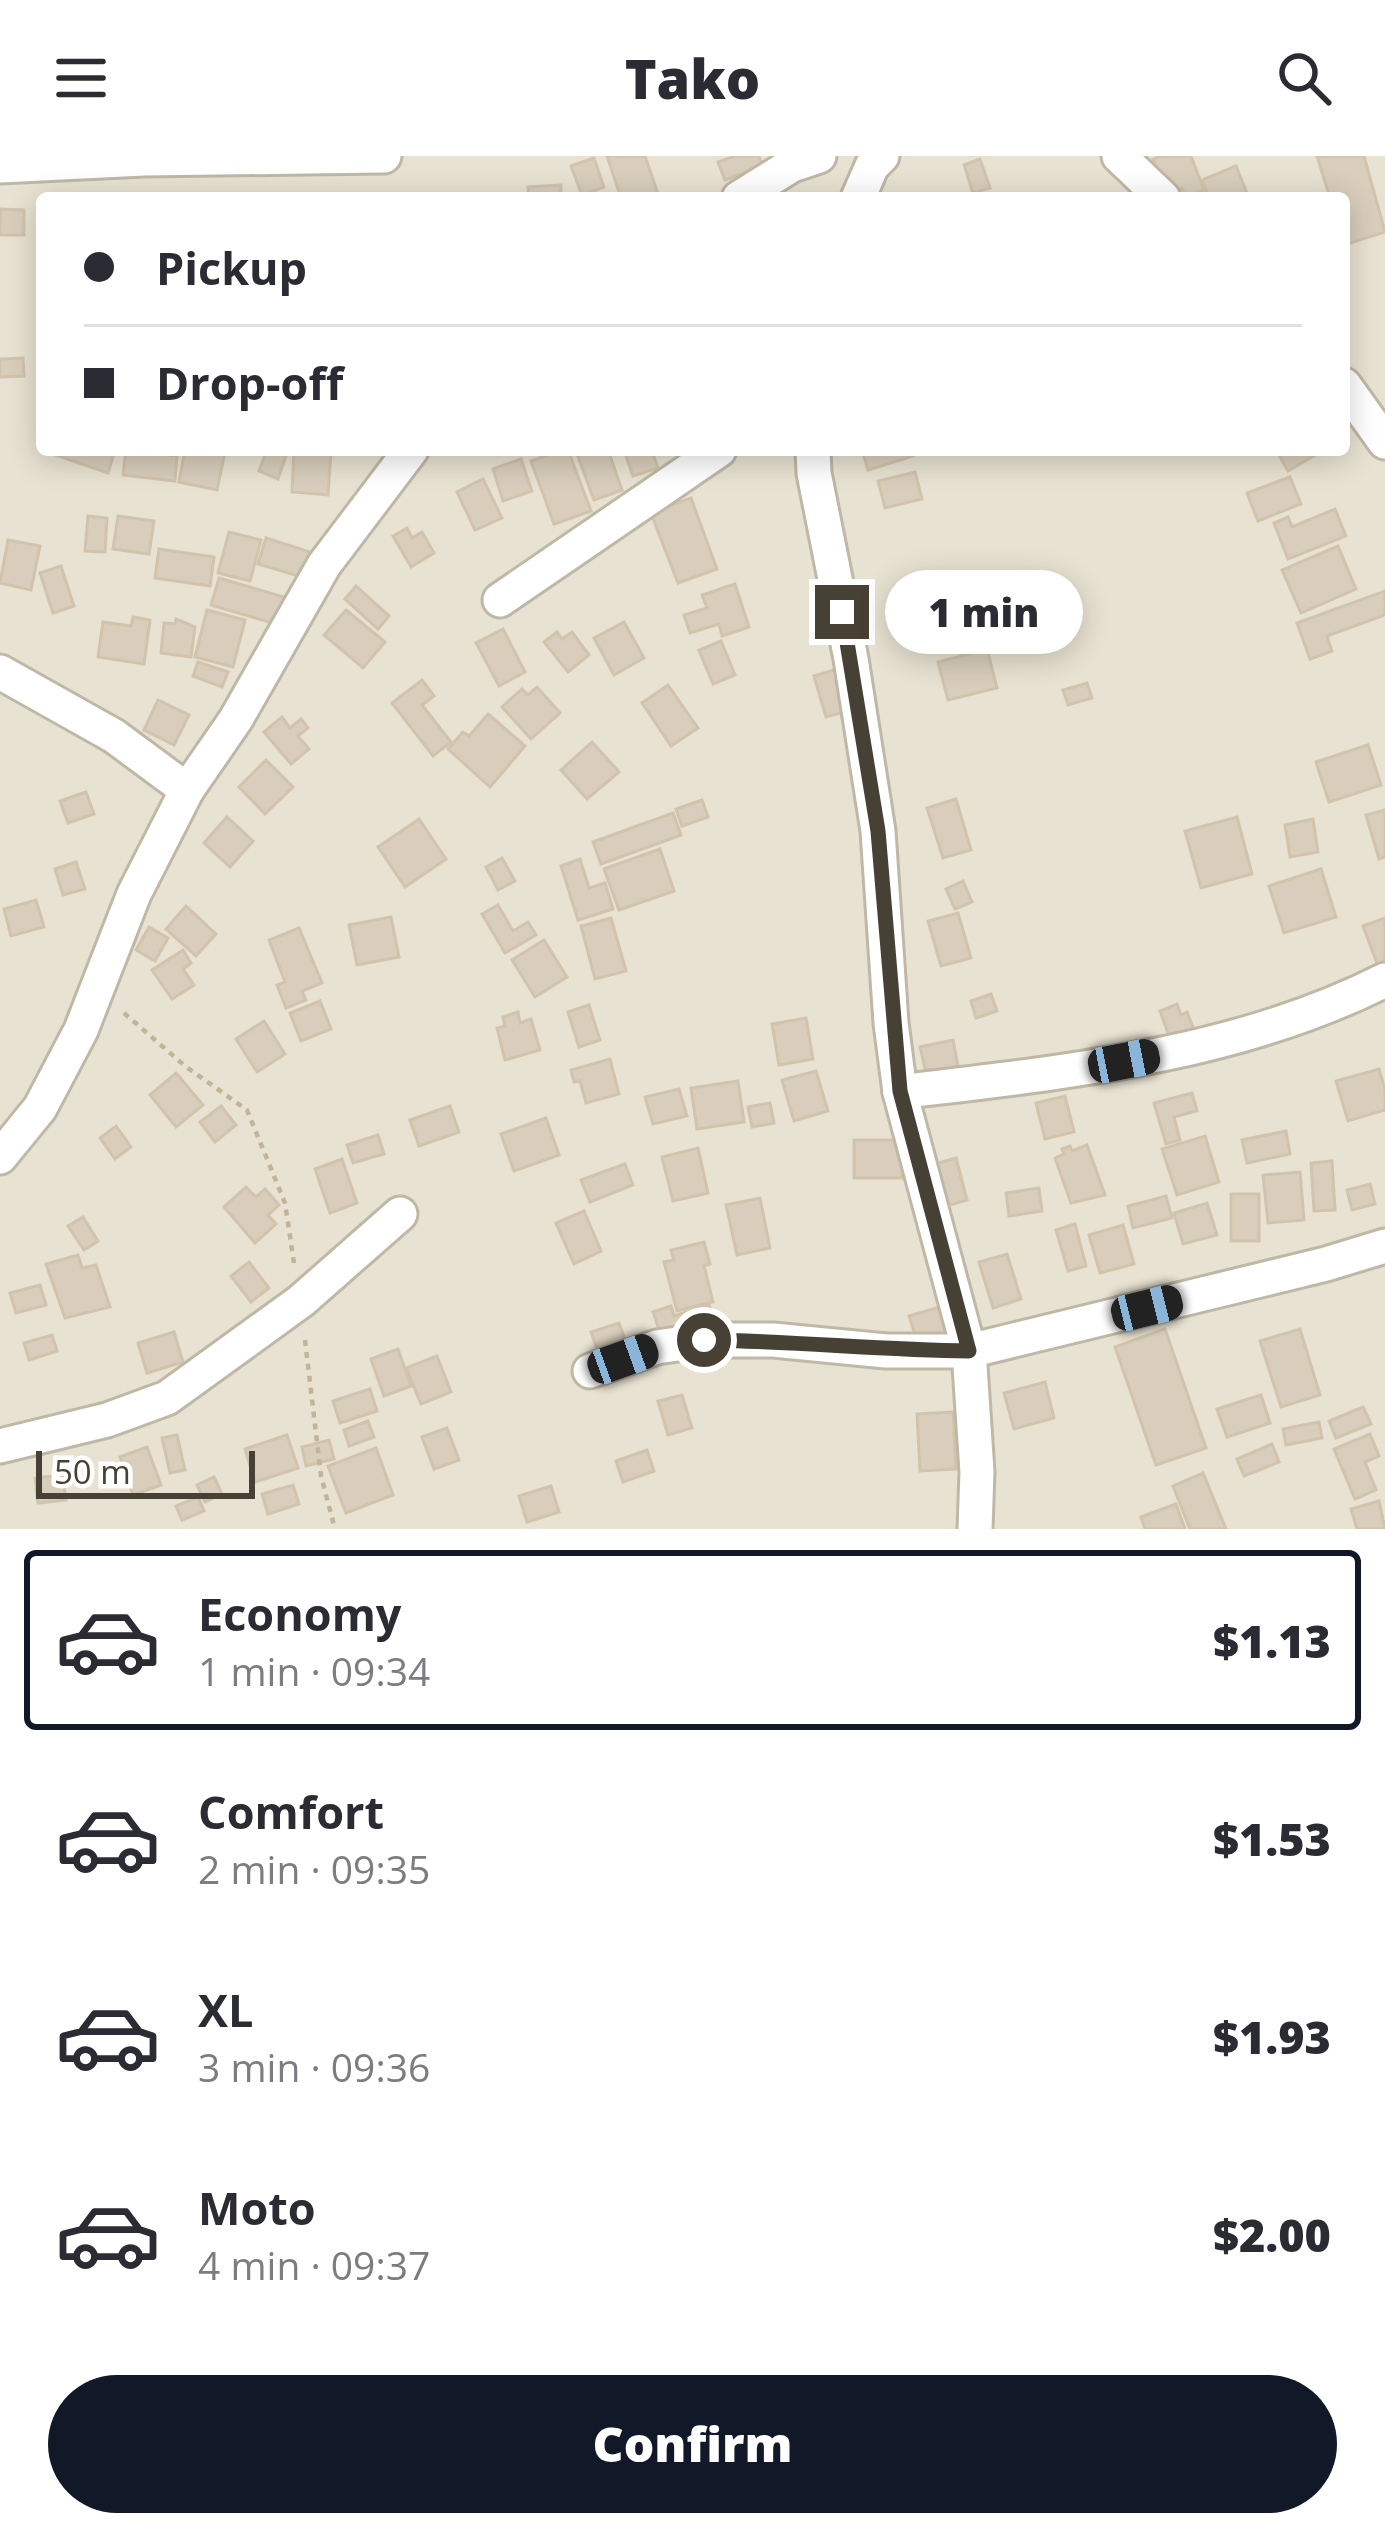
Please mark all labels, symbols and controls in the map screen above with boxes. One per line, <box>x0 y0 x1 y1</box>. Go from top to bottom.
text: Tako <box>625 41 760 115</box>
icon: menu <box>48 45 114 111</box>
icon: search <box>1271 45 1337 111</box>
text: Pickup <box>156 237 307 298</box>
text: Drop-off <box>156 352 343 413</box>
callout: 1 min <box>884 570 1082 654</box>
route end <box>815 585 869 639</box>
text: 1 min <box>929 585 1039 638</box>
car <box>1085 1036 1163 1086</box>
car <box>1108 1282 1186 1334</box>
route start <box>677 1313 731 1367</box>
car <box>583 1330 663 1388</box>
scale bar <box>36 1445 255 1498</box>
text: 50 m <box>54 1449 131 1494</box>
text: Economy <box>198 1583 401 1644</box>
icon: car <box>54 1586 162 1694</box>
text: $1.13 <box>1213 1610 1331 1671</box>
text: 1 min · 09:34 <box>198 1644 430 1697</box>
text: Comfort <box>198 1781 384 1842</box>
icon: car <box>54 1784 162 1892</box>
text: $1.53 <box>1213 1808 1331 1869</box>
text: 2 min · 09:35 <box>198 1842 430 1895</box>
text: XL <box>198 1979 253 2040</box>
icon: car <box>54 1982 162 2090</box>
text: $1.93 <box>1213 2006 1331 2067</box>
text: 3 min · 09:36 <box>198 2040 430 2093</box>
text: Moto <box>198 2177 316 2238</box>
icon: car <box>54 2180 162 2288</box>
text: $2.00 <box>1213 2204 1331 2265</box>
text: 4 min · 09:37 <box>198 2238 430 2291</box>
button: Confirm <box>48 2375 1337 2513</box>

